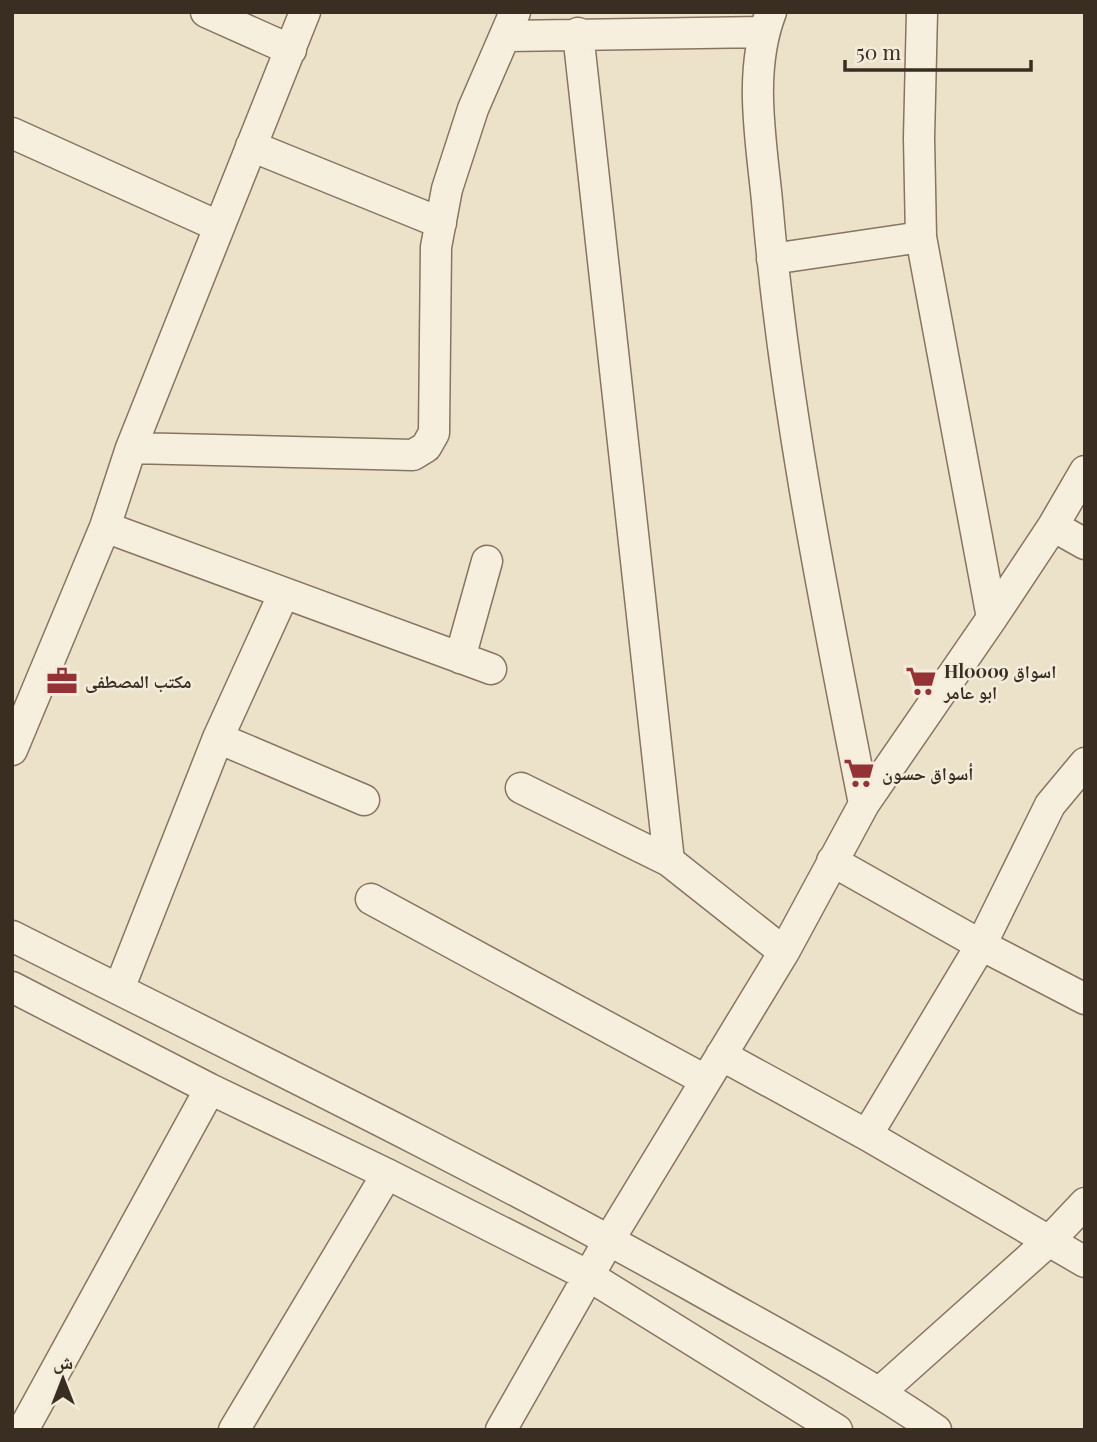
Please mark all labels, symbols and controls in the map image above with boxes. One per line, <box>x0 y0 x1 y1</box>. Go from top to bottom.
scale bar <box>845 28 1030 72</box>
text: 50 m <box>856 37 902 65</box>
place label: Hl0009 اسواق ابو عامر <box>943 659 1056 704</box>
office icon: مكتب المصطفى <box>45 664 79 698</box>
supermarket icon: Hl0009 اسواق ابو عامر <box>904 664 938 698</box>
place label: مكتب المصطفى <box>85 669 192 693</box>
supermarket icon: أسواق حسون <box>842 756 876 790</box>
place label: أسواق حسون <box>882 761 973 785</box>
north arrow <box>28 1344 98 1414</box>
text: ش <box>53 1348 73 1374</box>

